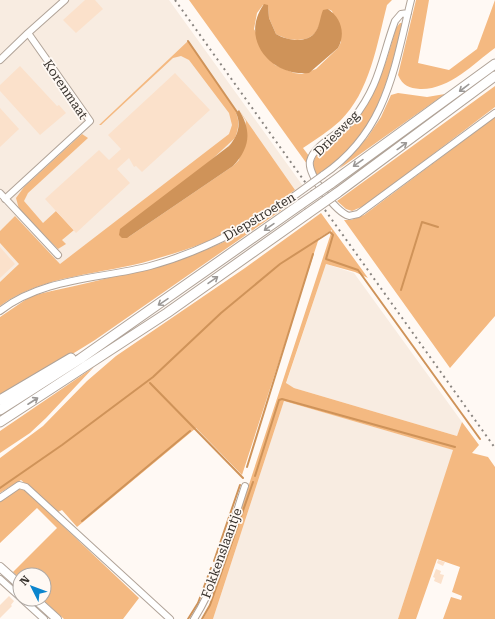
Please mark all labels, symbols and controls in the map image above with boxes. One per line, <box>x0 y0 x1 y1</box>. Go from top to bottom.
street label: Korenmaat <box>40 57 91 122</box>
one-way arrow <box>458 83 469 92</box>
street label: Driesweg <box>311 107 363 159</box>
one-way arrow <box>396 142 407 150</box>
one-way arrow <box>353 159 364 167</box>
street label: Diepstroeten <box>220 189 299 244</box>
one-way arrow <box>264 223 275 231</box>
one-way arrow <box>208 276 219 284</box>
one-way arrow <box>157 298 168 306</box>
one-way arrow <box>27 397 38 405</box>
street label: Fokkenslaantje <box>198 506 245 600</box>
north arrow <box>12 567 52 607</box>
text: N <box>17 573 33 588</box>

